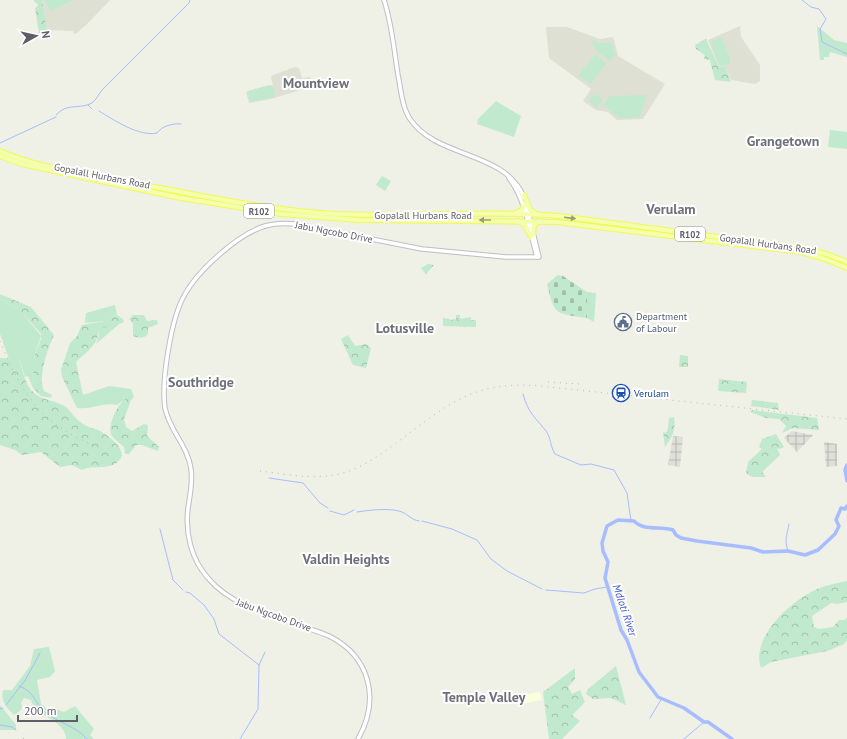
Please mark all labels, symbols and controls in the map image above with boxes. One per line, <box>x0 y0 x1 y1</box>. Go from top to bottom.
north arrow <box>16 16 56 56</box>
text: N <box>38 30 53 39</box>
district label: Mountview <box>283 74 350 92</box>
district label: Grangetown <box>747 132 819 150</box>
street label: Gopalall Hurbans Road <box>53 160 151 192</box>
district label: Verulam <box>645 200 696 218</box>
road number: R102 <box>244 204 274 218</box>
street label: Gopalall Hurbans Road <box>374 209 472 222</box>
one-way arrow <box>563 214 576 221</box>
one-way arrow <box>478 217 491 223</box>
street label: Jabu Ngcobo Drive <box>293 218 374 246</box>
road number: R102 <box>675 227 705 241</box>
street label: Gopalall Hurbans Road <box>719 231 817 257</box>
place label: Department of Labour <box>636 310 688 335</box>
public building icon: Department of Labour <box>613 312 633 332</box>
district label: Lotusville <box>376 319 434 337</box>
district label: Southridge <box>168 373 234 391</box>
station icon: Verulam <box>611 383 631 403</box>
place label: Verulam <box>633 387 669 400</box>
district label: Valdin Heights <box>301 550 390 568</box>
water label: Mdloti River <box>610 582 641 639</box>
street label: Jabu Ngcobo Drive <box>234 595 313 635</box>
district label: Temple Valley <box>443 688 526 706</box>
scale bar <box>18 697 77 723</box>
text: 200 m <box>24 703 57 718</box>

